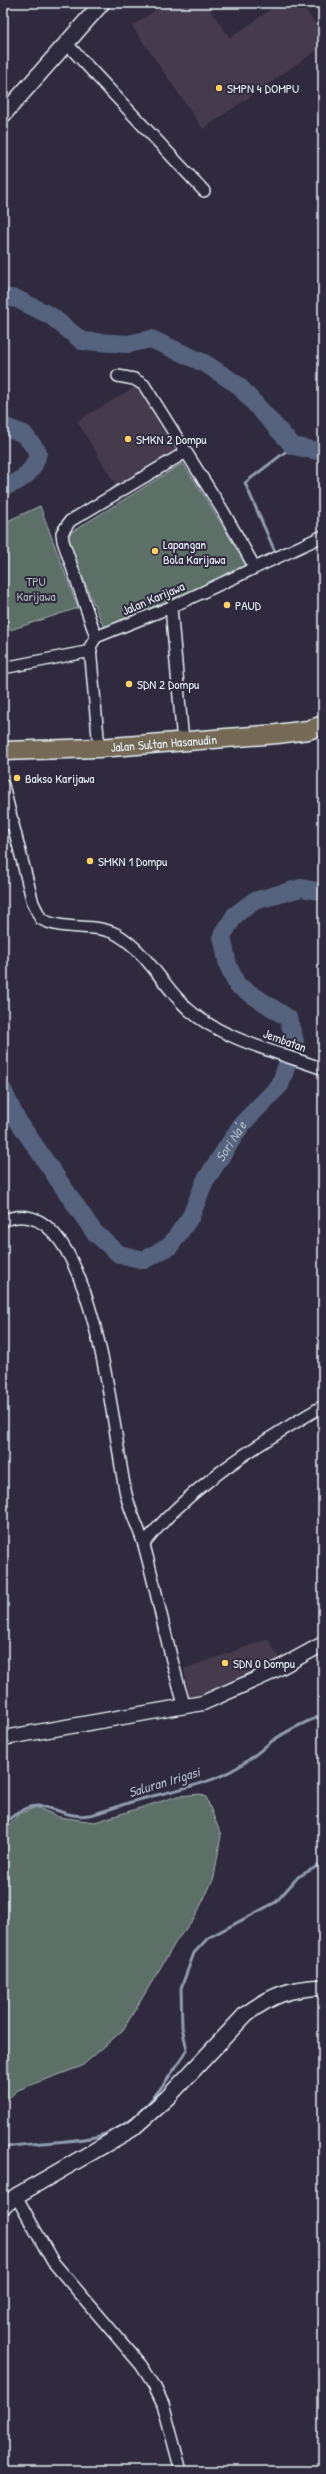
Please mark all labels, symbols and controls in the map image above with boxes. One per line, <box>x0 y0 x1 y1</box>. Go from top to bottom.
place label: SMPN 4 DOMPU <box>227 79 299 97</box>
marker: SMPN 4 DOMPU <box>214 83 224 93</box>
place label: SMKN 2 Dompu <box>136 430 207 448</box>
marker: SMKN 2 Dompu <box>123 434 133 444</box>
place label: Lapangan Bola Karijawa <box>163 535 225 568</box>
marker: Lapangan Bola Karijawa <box>150 546 160 556</box>
park label: TPU Karijawa <box>16 572 56 605</box>
street label: Jalan Karijawa <box>119 577 187 619</box>
place label: PAUD <box>235 596 262 614</box>
marker: PAUD <box>222 600 232 610</box>
place label: SDN 2 Dompu <box>137 675 199 693</box>
marker: SDN 2 Dompu <box>124 679 134 689</box>
street label: Jalan Sultan Hasanudin <box>110 730 218 756</box>
place label: Bakso Karijawa <box>25 769 94 787</box>
marker: Bakso Karijawa <box>12 773 22 783</box>
place label: SMKN 1 Dompu <box>98 852 167 870</box>
marker: SMKN 1 Dompu <box>85 856 95 866</box>
street label: Jembatan <box>261 1024 309 1056</box>
water label: Sori Na'e <box>210 1116 251 1165</box>
place label: SDN 0 Dompu <box>233 1654 295 1672</box>
marker: SDN 0 Dompu <box>220 1658 230 1668</box>
water label: Saluran Irigasi <box>126 1761 204 1802</box>

